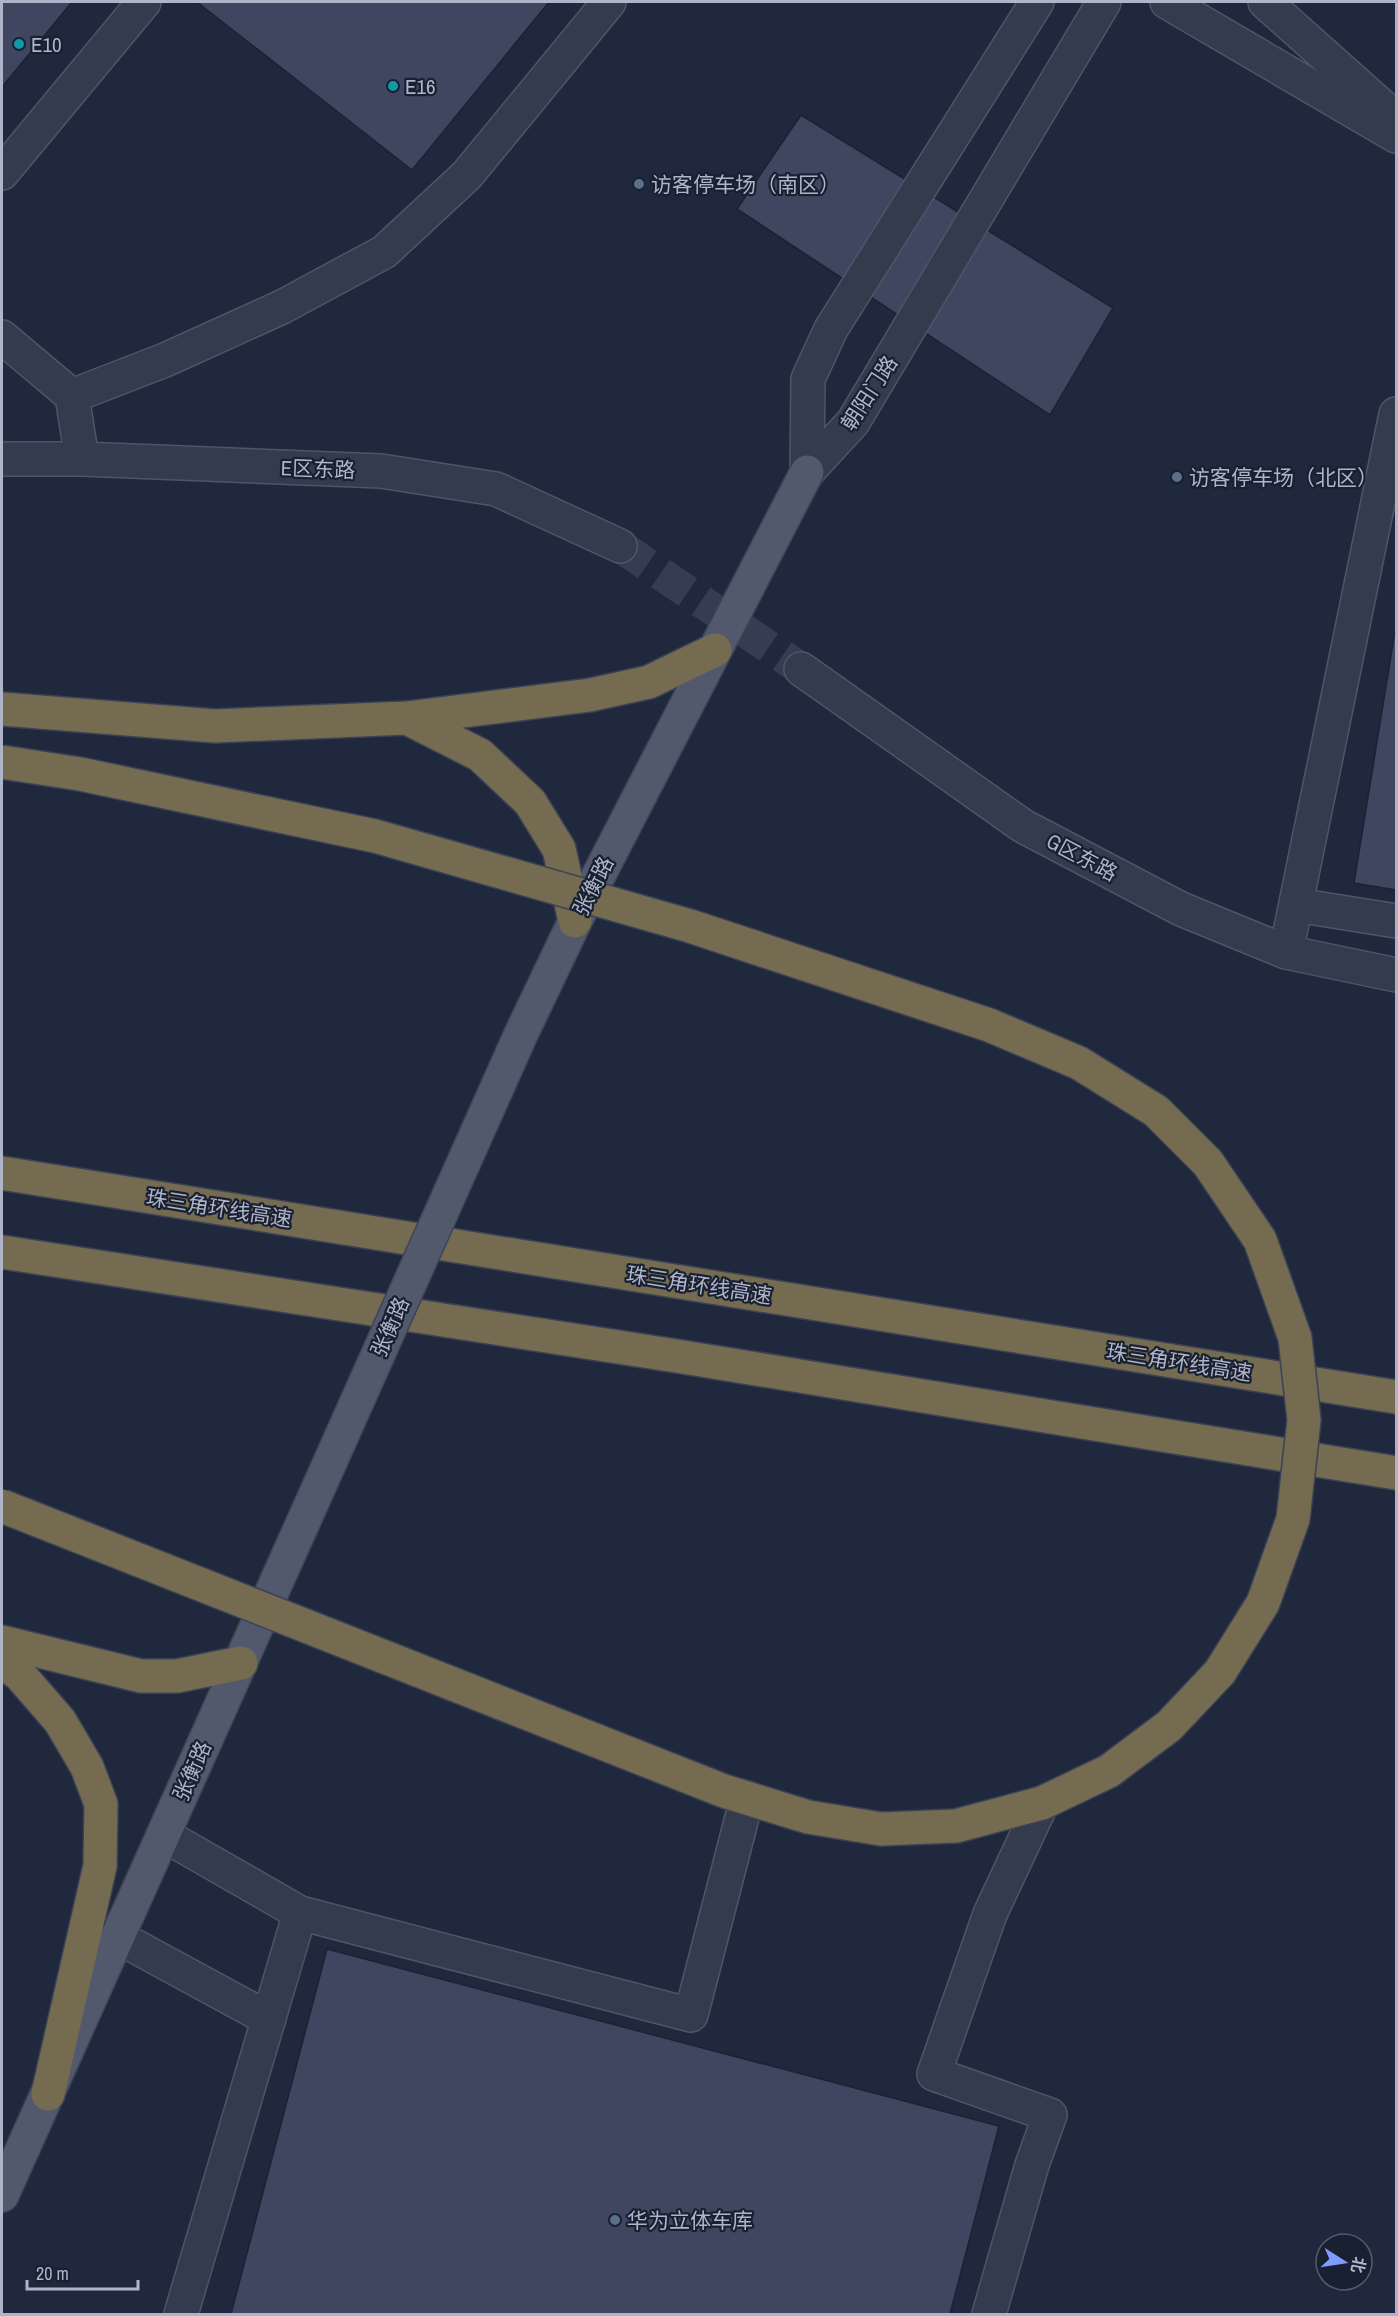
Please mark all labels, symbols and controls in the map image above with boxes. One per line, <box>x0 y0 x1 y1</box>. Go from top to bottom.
place label: E10 <box>31 30 62 59</box>
marker: E10 <box>12 37 26 51</box>
place label: E16 <box>405 72 436 101</box>
marker: E16 <box>386 79 400 93</box>
place label: 访客停车场（南区） <box>651 170 840 199</box>
marker: 访客停车场（南区） <box>632 177 646 191</box>
street label: 朝阳门路 <box>834 350 904 436</box>
street label: E区东路 <box>280 453 356 485</box>
place label: 访客停车场（北区） <box>1189 463 1378 492</box>
marker: 访客停车场（北区） <box>1170 470 1184 484</box>
street label: G区东路 <box>1041 826 1123 888</box>
street label: 张衡路 <box>566 851 620 921</box>
street label: 珠三角环线高速 <box>144 1182 294 1234</box>
street label: 珠三角环线高速 <box>624 1259 774 1311</box>
street label: 张衡路 <box>364 1292 416 1362</box>
street label: 珠三角环线高速 <box>1104 1336 1254 1388</box>
street label: 张衡路 <box>166 1736 218 1806</box>
place label: 华为立体车库 <box>627 2206 753 2235</box>
marker: 华为立体车库 <box>608 2213 622 2227</box>
north arrow <box>1314 2232 1374 2292</box>
scale bar <box>27 2253 138 2291</box>
text: 北 <box>1346 2255 1371 2275</box>
text: 20 m <box>36 2261 69 2286</box>

